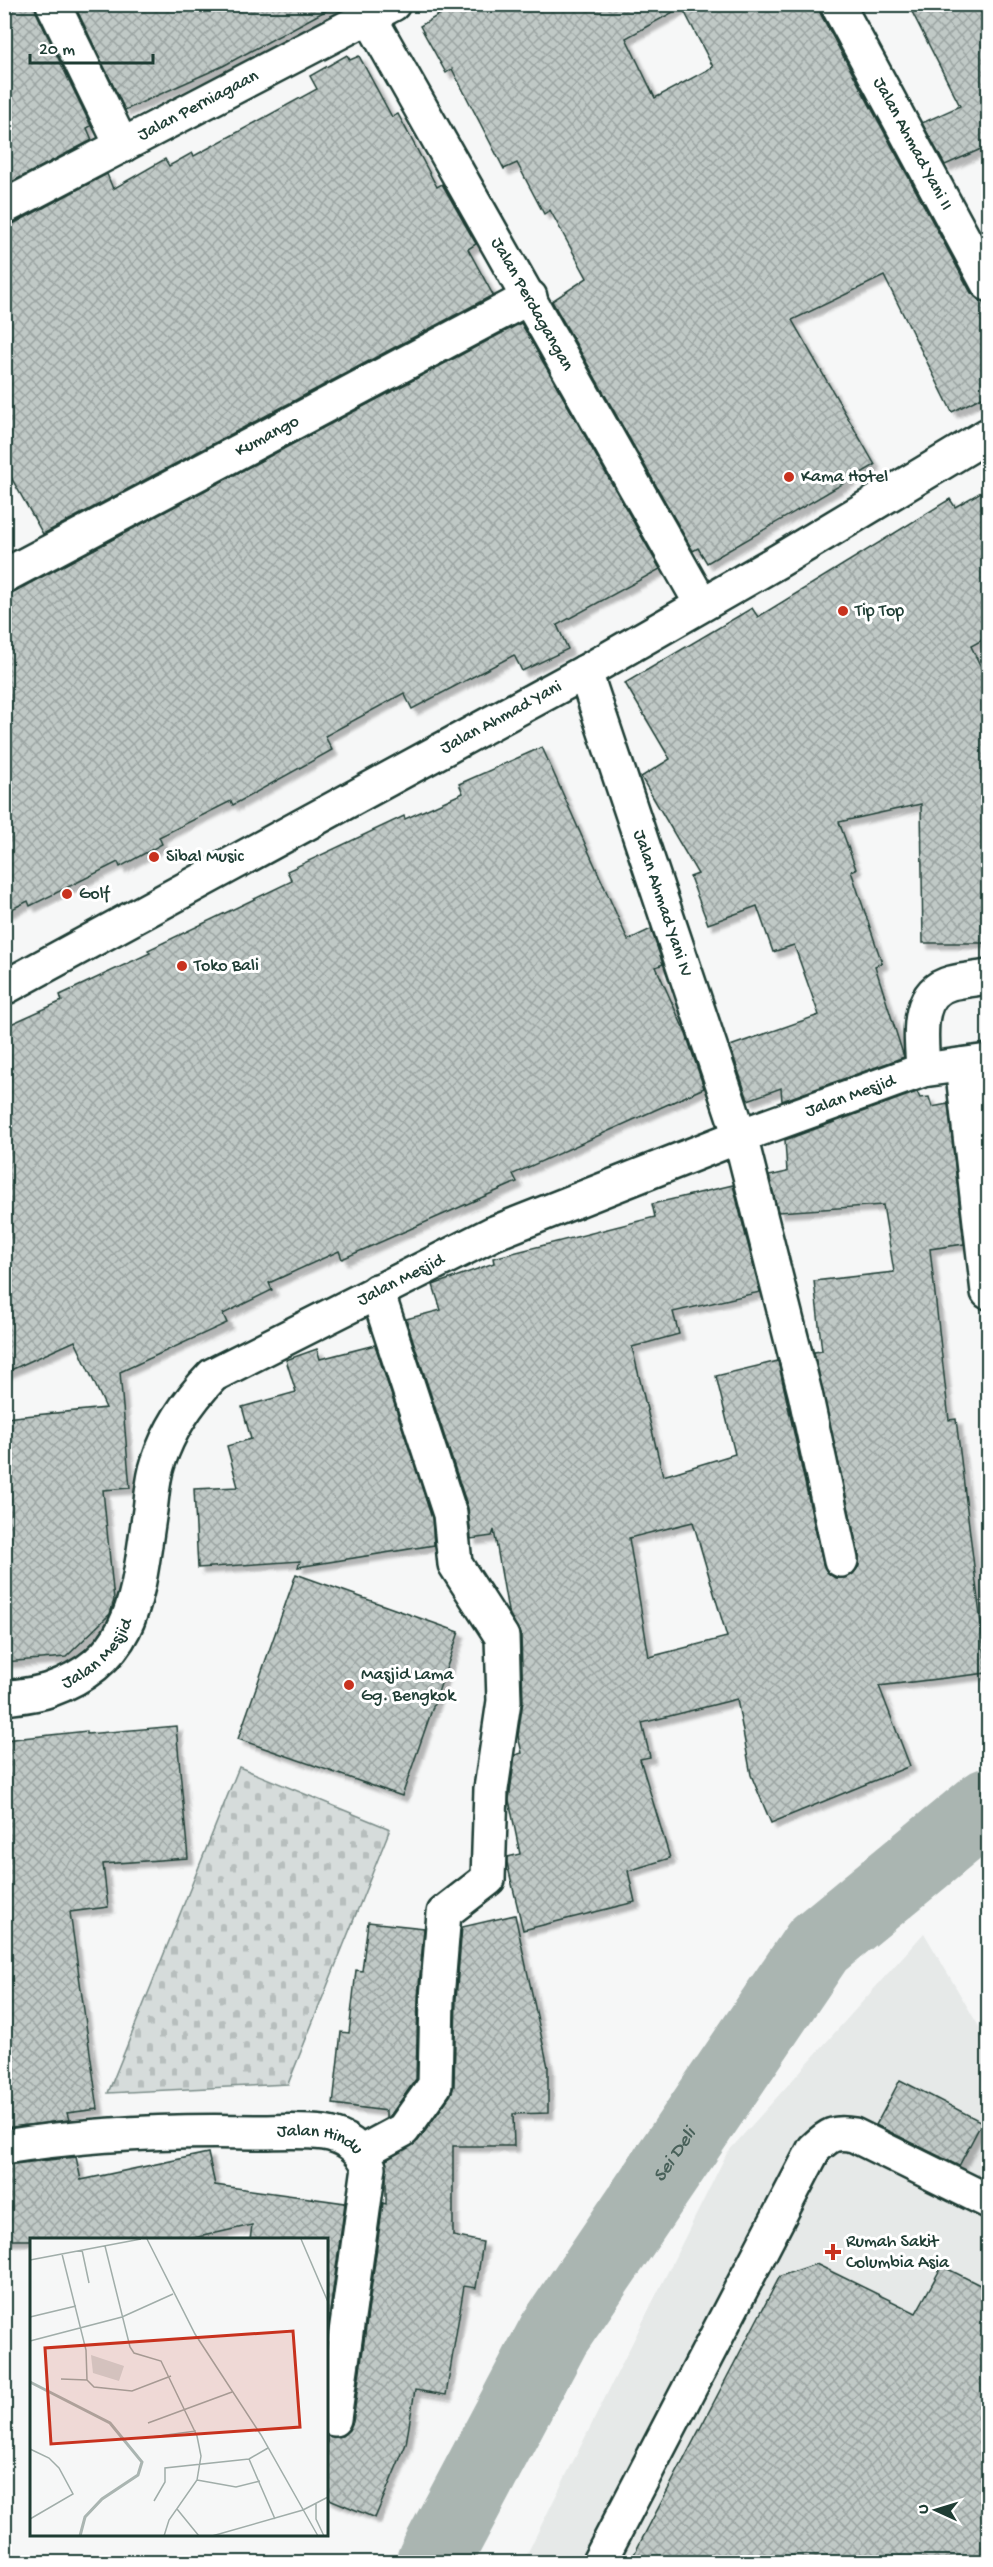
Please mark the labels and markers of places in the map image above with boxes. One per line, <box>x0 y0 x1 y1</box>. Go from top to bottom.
place label: Kama Hotel <box>801 467 888 488</box>
marker: Kama Hotel <box>782 470 796 484</box>
place label: Tip Top <box>854 601 904 622</box>
marker: Tip Top <box>836 604 850 618</box>
place label: Sibal Music <box>166 847 244 868</box>
marker: Sibal Music <box>147 850 161 864</box>
place label: Golf <box>79 884 111 905</box>
marker: Golf <box>60 887 74 901</box>
place label: Toko Bali <box>193 956 259 977</box>
marker: Toko Bali <box>175 959 189 973</box>
place label: Masjid Lama Gg. Bengkok <box>361 1665 457 1707</box>
marker: Masjid Lama Gg. Bengkok <box>342 1678 356 1692</box>
place label: Rumah Sakit Columbia Asia <box>846 2232 950 2274</box>
marker: Rumah Sakit Columbia Asia <box>824 2243 842 2261</box>

